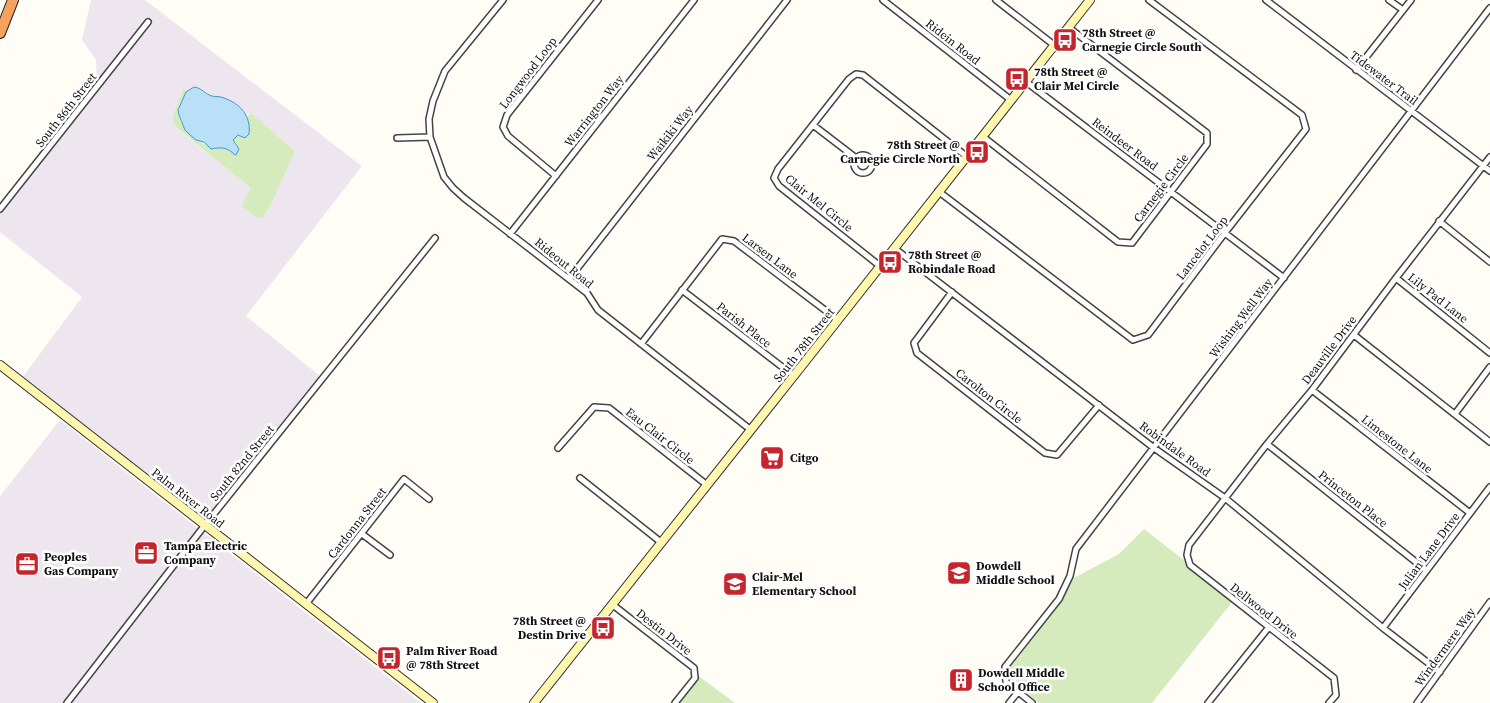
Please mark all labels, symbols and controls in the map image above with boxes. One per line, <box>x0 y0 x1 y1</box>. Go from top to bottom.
street label: Ridein Road <box>922 16 984 68</box>
place label: 78th Street @ Carnegie Circle South <box>1082 25 1202 55</box>
bus stop icon: 78th Street @ Carnegie Circle South <box>1052 27 1078 53</box>
street label: Longwood Loop <box>496 34 560 112</box>
street label: Tidewater Trail <box>1347 47 1422 109</box>
place label: 78th Street @ Clair Mel Circle <box>1034 64 1119 94</box>
bus stop icon: 78th Street @ Clair Mel Circle <box>1004 66 1030 92</box>
street label: South 86th Street <box>32 69 100 151</box>
street label: Warrington Way <box>561 71 628 150</box>
street label: Waikiki Way <box>643 101 697 164</box>
street label: Reindeer Road <box>1089 114 1161 174</box>
place label: 78th Street @ Carnegie Circle North <box>840 137 961 167</box>
bus stop icon: 78th Street @ Carnegie Circle North <box>964 139 990 165</box>
street label: Carnegie Circle <box>1130 150 1192 226</box>
street label: Clair Mel Circle <box>782 171 856 235</box>
street label: Lancelot Loop <box>1173 213 1231 283</box>
street label: Larsen Lane <box>739 230 801 282</box>
street label: Rideout Road <box>531 234 597 292</box>
place label: 78th Street @ Robindale Road <box>908 247 996 277</box>
bus stop icon: 78th Street @ Robindale Road <box>877 249 903 275</box>
street label: Lily Pad Lane <box>1405 269 1471 327</box>
street label: Wishing Well Way <box>1206 274 1277 361</box>
street label: Parish Place <box>713 299 775 351</box>
street label: South 78th Street <box>770 304 838 386</box>
street label: Deauville Drive <box>1298 312 1360 388</box>
street label: Carolton Circle <box>952 365 1026 427</box>
street label: Eau Clair Circle <box>622 404 698 468</box>
street label: Limestone Lane <box>1358 411 1436 477</box>
street label: Robindale Road <box>1136 418 1214 480</box>
street label: South 82nd Street <box>206 422 278 504</box>
supermarket icon: Citgo <box>759 445 785 471</box>
place label: Citgo <box>790 450 819 466</box>
street label: Palm River Road <box>148 464 228 532</box>
street label: Princeton Place <box>1315 467 1391 531</box>
street label: Cardonna Street <box>324 484 390 562</box>
street label: Julian Lane Drive <box>1394 509 1463 594</box>
place label: Tampa Electric Company <box>164 538 247 568</box>
office icon: Tampa Electric Company <box>133 540 159 566</box>
place label: Peoples Gas Company <box>44 549 119 579</box>
office icon: Peoples Gas Company <box>14 551 40 577</box>
place label: Dowdell Middle School <box>976 558 1055 588</box>
school or university icon: Dowdell Middle School <box>946 560 972 586</box>
place label: Clair-Mel Elementary School <box>752 569 857 599</box>
school or university icon: Clair-Mel Elementary School <box>722 571 748 597</box>
street label: Dellwood Drive <box>1227 579 1301 643</box>
street label: Windermere Way <box>1411 604 1479 689</box>
street label: Destin Drive <box>633 605 695 659</box>
place label: 78th Street @ Destin Drive <box>513 613 586 643</box>
bus stop icon: 78th Street @ Destin Drive <box>590 615 616 641</box>
place label: Palm River Road @ 78th Street <box>406 643 497 673</box>
bus stop icon: Palm River Road @ 78th Street <box>376 645 402 671</box>
place label: Dowdell Middle School Office <box>978 665 1065 695</box>
building icon: Dowdell Middle School Office <box>948 667 974 693</box>

